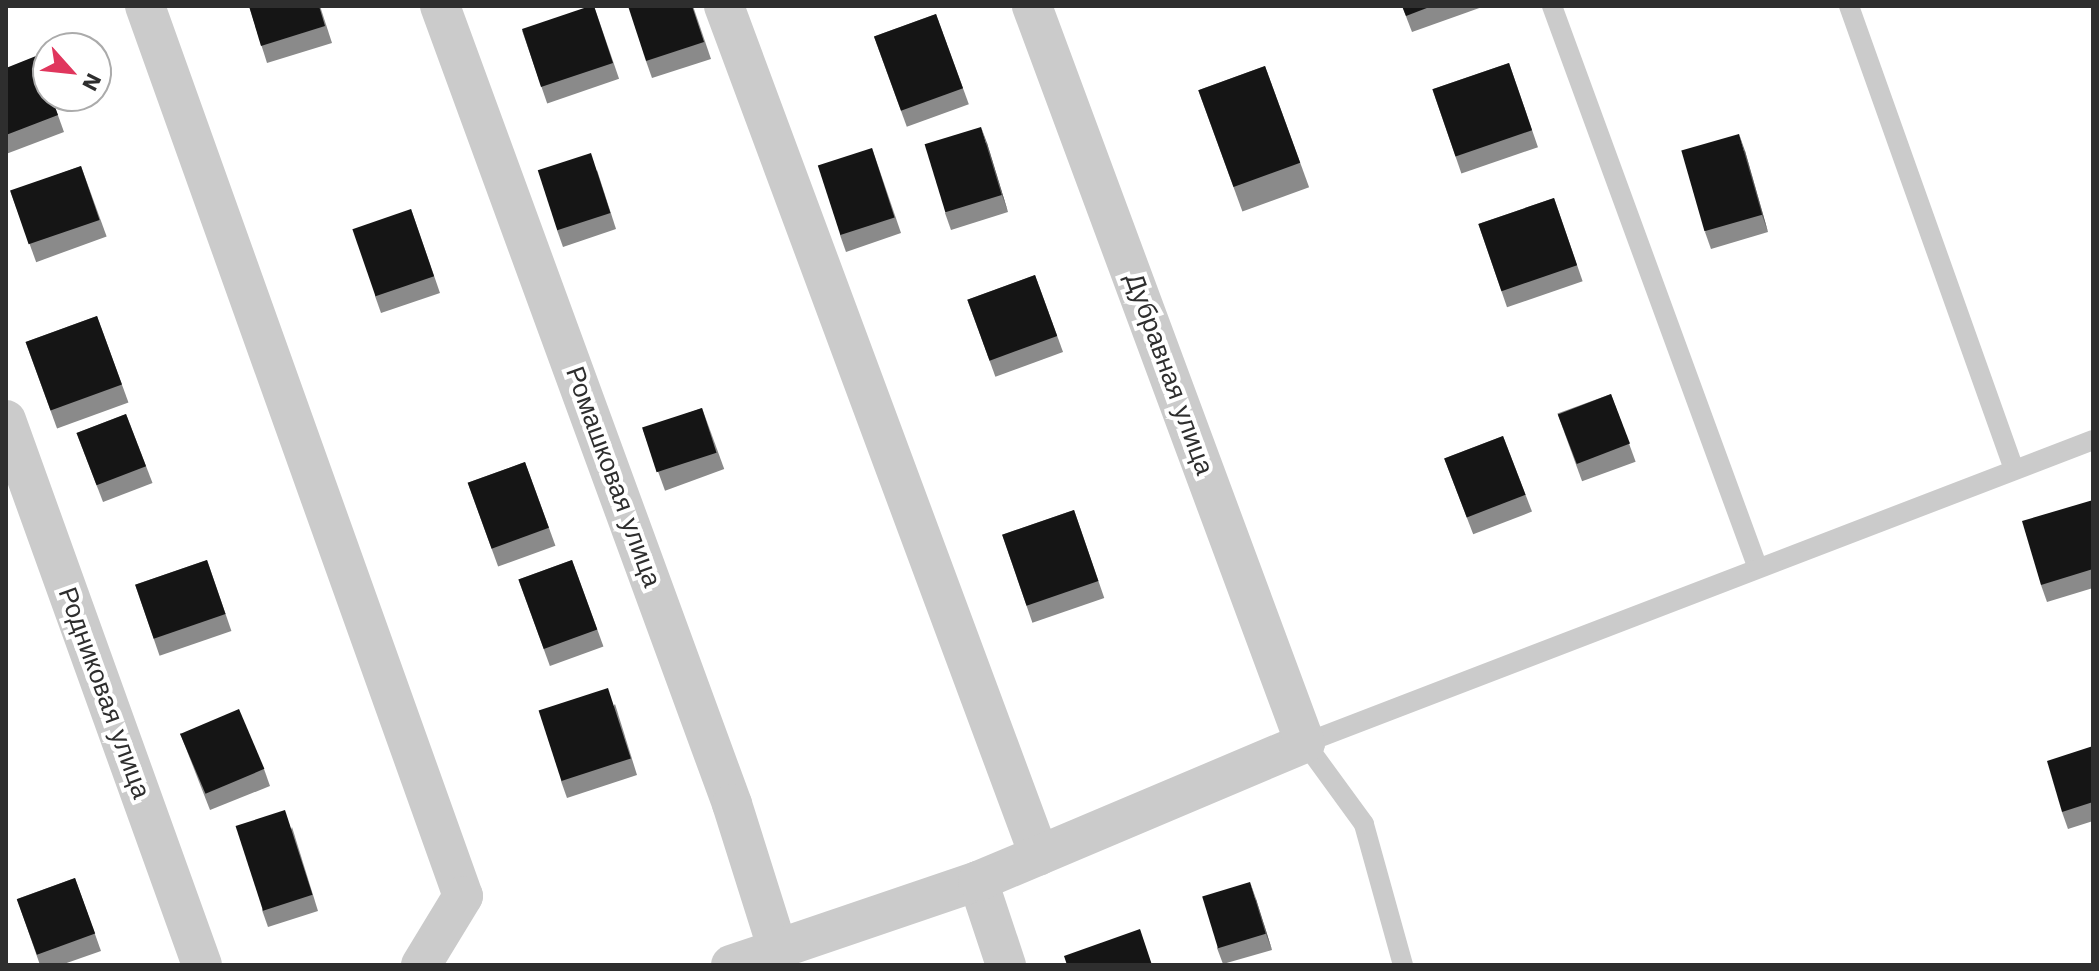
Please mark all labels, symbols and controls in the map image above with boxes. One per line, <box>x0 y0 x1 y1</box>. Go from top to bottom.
north arrow <box>32 32 112 112</box>
text: N <box>77 69 107 95</box>
street label: Дубравная улица <box>1118 269 1220 479</box>
street label: Ромашковая улица <box>559 362 667 592</box>
street label: Родниковая улица <box>51 583 157 803</box>

